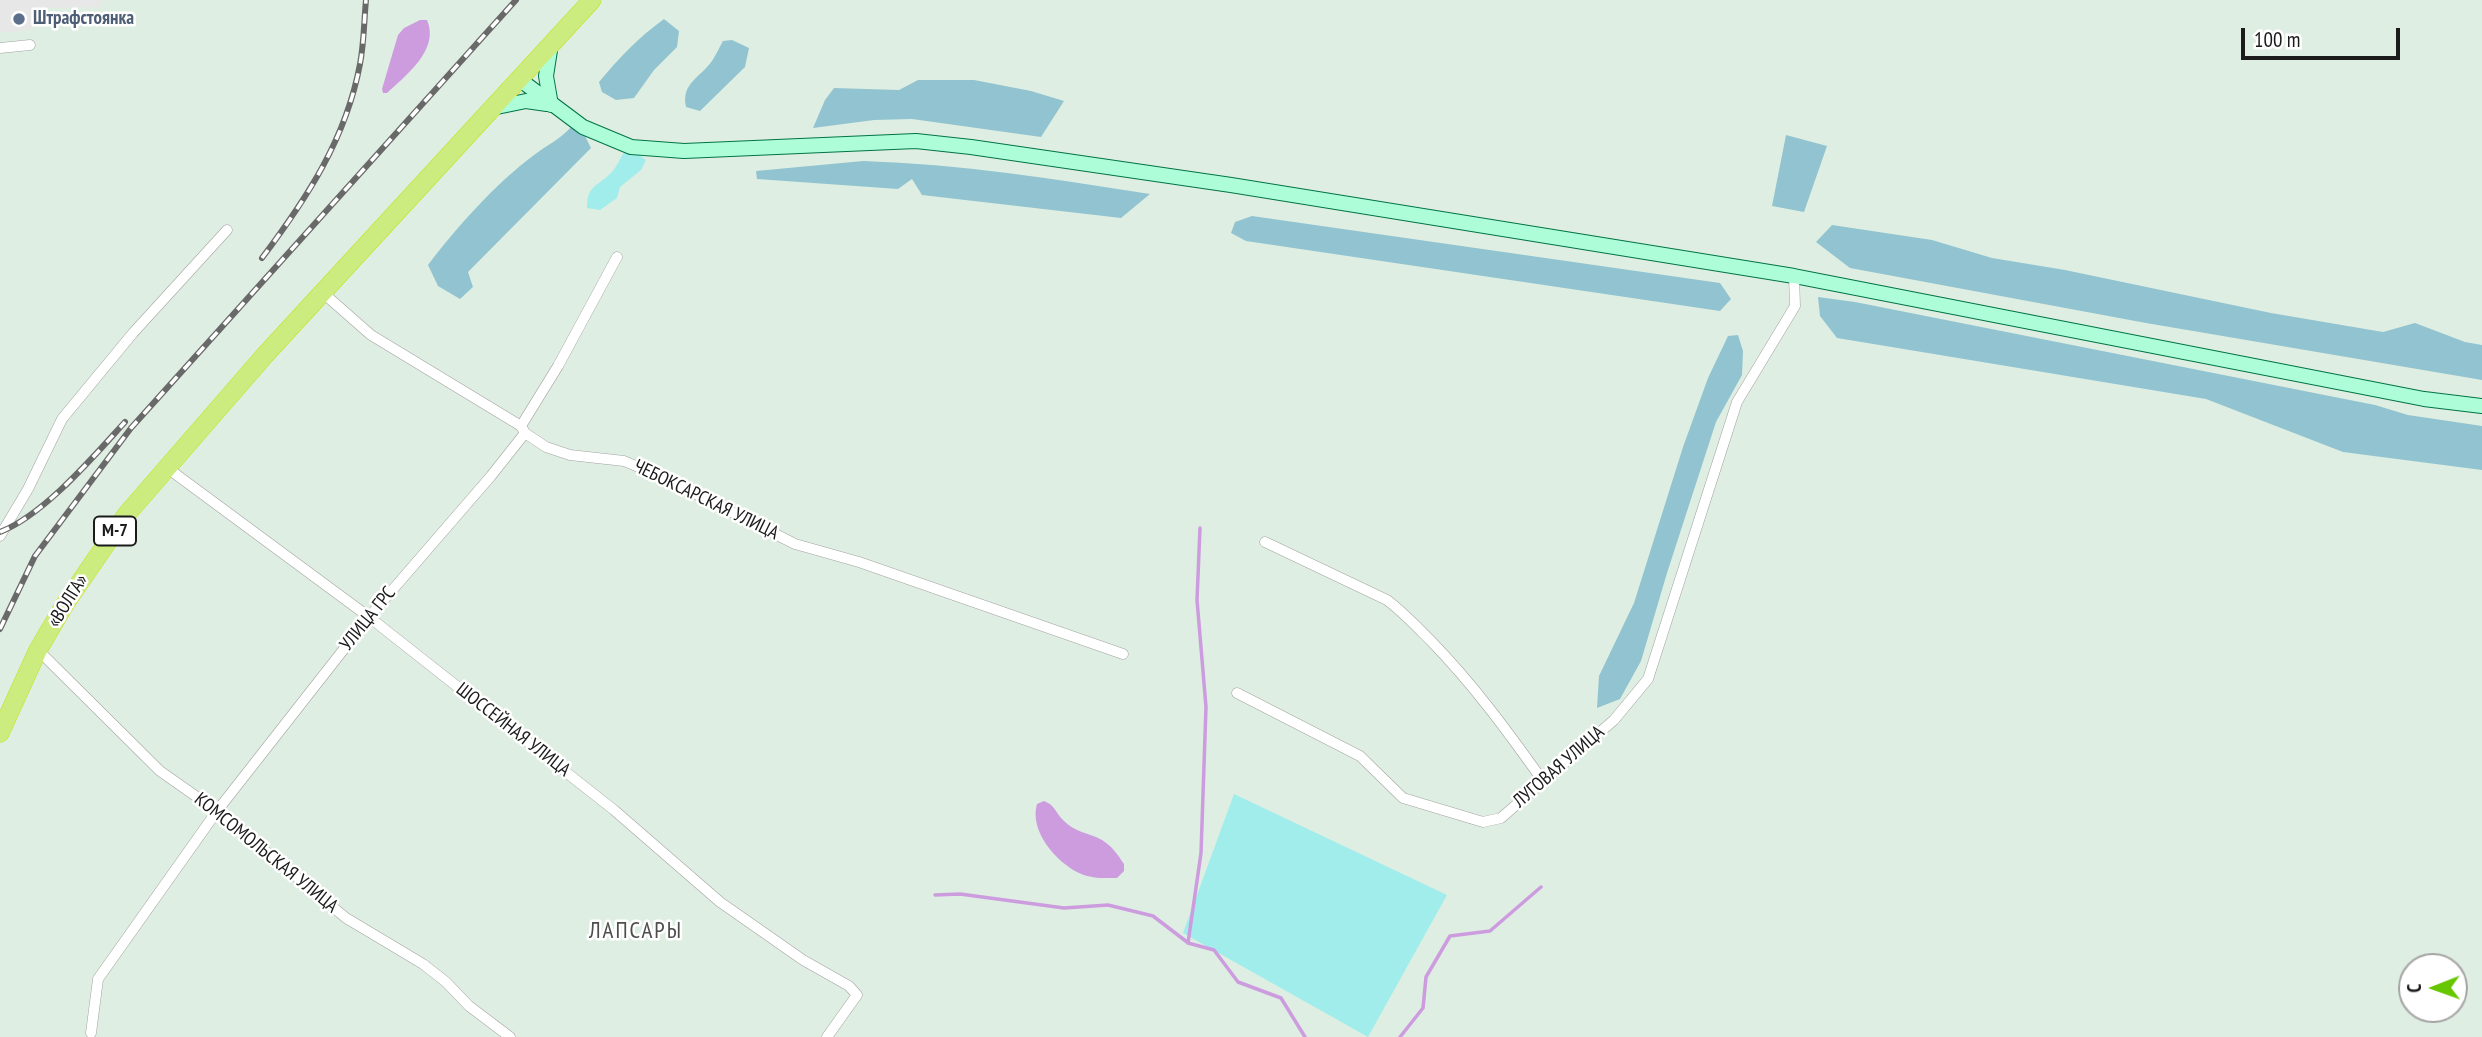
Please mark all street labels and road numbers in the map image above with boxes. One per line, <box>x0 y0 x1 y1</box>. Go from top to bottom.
street label: ЧЕБОКСАРСКАЯ УЛИЦА <box>630 455 782 545</box>
road number: М-7 <box>94 516 136 546</box>
street label: «ВОЛГА» <box>43 570 93 632</box>
street label: УЛИЦА ГРС <box>335 582 401 656</box>
street label: ШОССЕЙНАЯ УЛИЦА <box>451 678 575 782</box>
street label: ЛУГОВАЯ УЛИЦА <box>1509 721 1609 813</box>
street label: КОМСОМОЛЬСКАЯ УЛИЦА <box>190 788 342 918</box>

